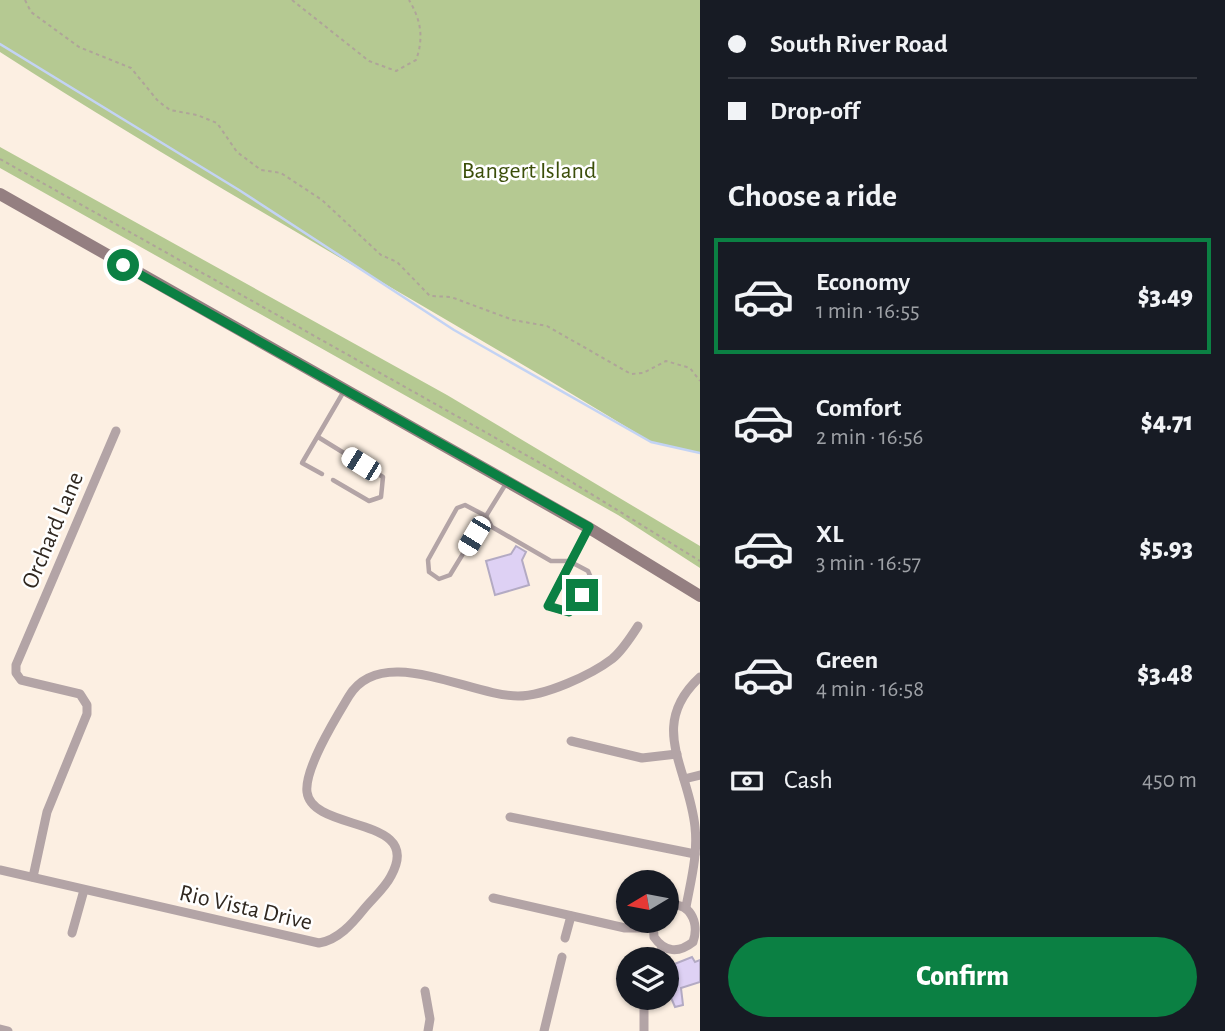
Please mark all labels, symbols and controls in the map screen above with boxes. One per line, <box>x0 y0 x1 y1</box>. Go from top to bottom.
text: South River Road <box>770 31 948 57</box>
text: Drop-off <box>770 98 859 124</box>
park label: Bangert Island <box>462 159 596 183</box>
text: Choose a ride <box>728 180 897 212</box>
route start <box>107 249 139 281</box>
icon: car <box>732 265 795 328</box>
text: Economy <box>816 269 910 295</box>
text: $3.49 <box>1138 283 1193 309</box>
text: 1 min · 16:55 <box>816 300 920 323</box>
icon: car <box>732 391 795 454</box>
text: Comfort <box>816 395 901 421</box>
text: $4.71 <box>1141 409 1193 435</box>
text: 2 min · 16:56 <box>816 426 923 449</box>
car <box>338 444 385 484</box>
street label: Orchard Lane <box>18 469 88 592</box>
car <box>455 513 494 559</box>
icon: car <box>732 517 795 580</box>
text: XL <box>816 521 843 547</box>
text: $5.93 <box>1140 535 1193 561</box>
text: 3 min · 16:57 <box>816 552 921 575</box>
route end <box>566 579 598 611</box>
icon: car <box>732 643 795 706</box>
text: Green <box>816 647 878 673</box>
text: $3.48 <box>1137 661 1193 687</box>
text: 4 min · 16:58 <box>816 678 924 701</box>
icon: cash <box>728 762 766 800</box>
text: Cash <box>784 767 833 793</box>
text: 450 m <box>1142 769 1197 792</box>
north arrow <box>616 870 679 933</box>
map controls <box>616 870 679 1010</box>
street label: Rio Vista Drive <box>177 881 315 935</box>
button: Confirm <box>728 937 1197 1017</box>
button: layers <box>616 947 679 1010</box>

